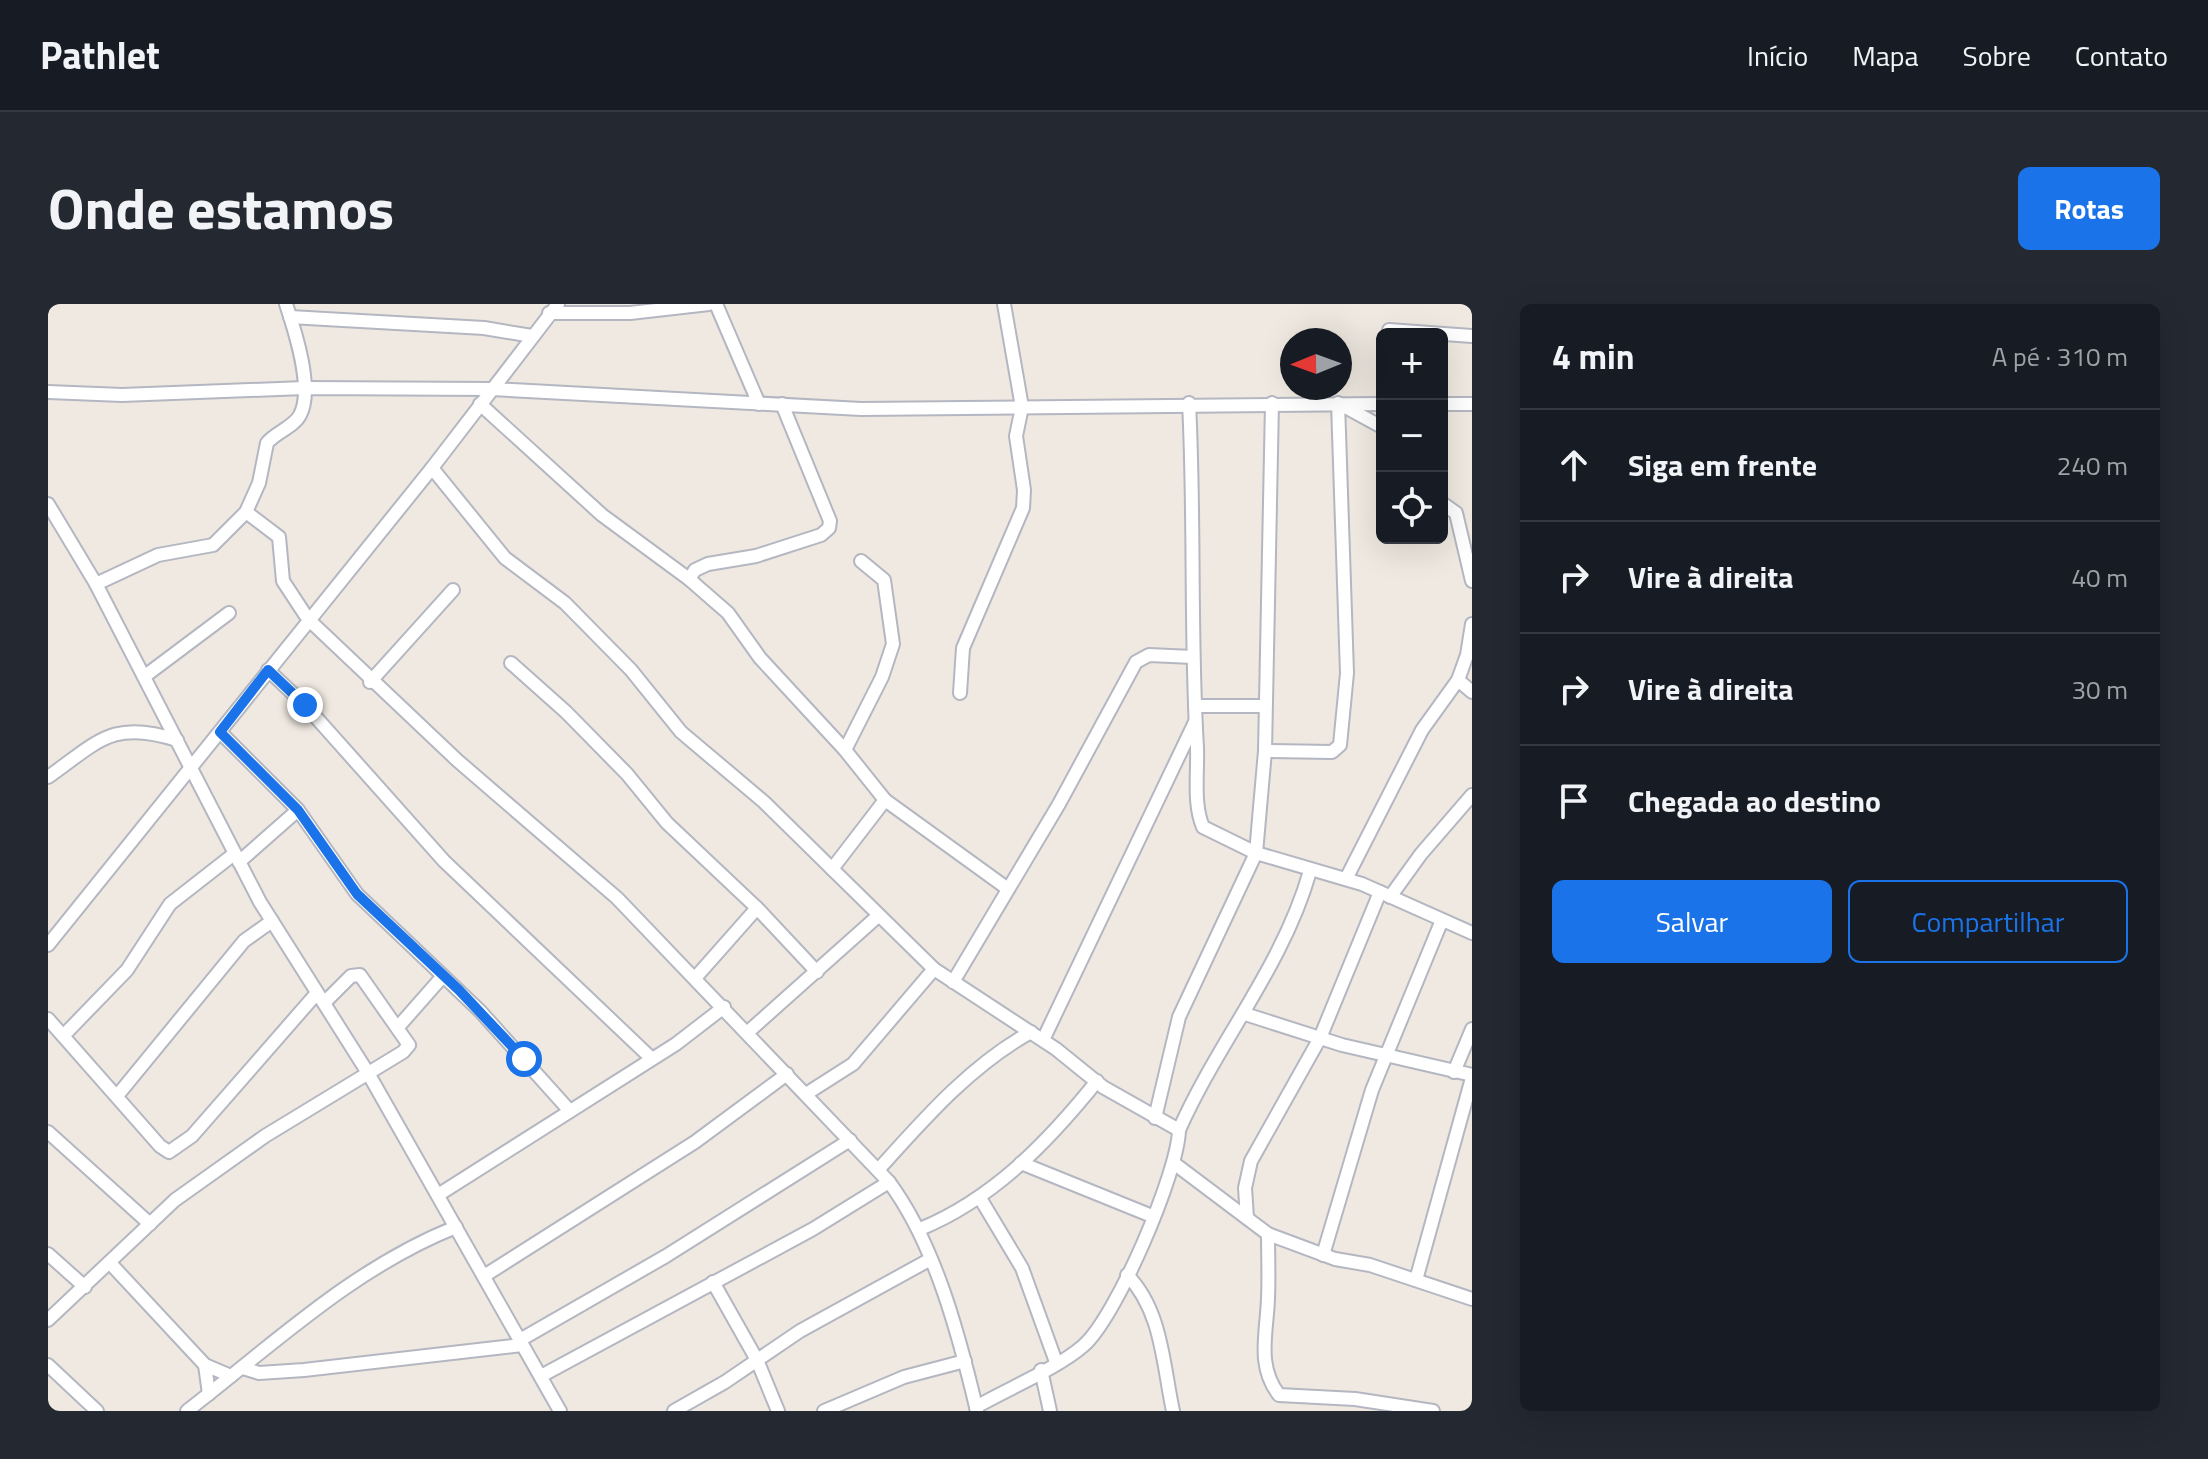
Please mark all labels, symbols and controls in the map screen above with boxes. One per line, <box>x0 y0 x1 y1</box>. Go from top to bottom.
text: Pathlet <box>40 26 160 84</box>
text: Início <box>1747 34 1808 77</box>
text: Mapa <box>1852 34 1919 77</box>
text: Sobre <box>1963 34 2031 77</box>
text: Contato <box>2075 34 2168 77</box>
text: Onde estamos <box>48 166 394 251</box>
button: Rotas <box>2018 167 2160 250</box>
north arrow <box>1280 328 1352 400</box>
map controls <box>1376 328 1448 544</box>
button: + <box>1376 328 1448 400</box>
text: 4 min <box>1552 330 1635 382</box>
text: A pé · 310 m <box>1992 337 2128 376</box>
button: − <box>1376 400 1448 472</box>
text: Siga em frente <box>1628 442 1817 488</box>
icon: ahead <box>1552 443 1596 487</box>
text: 240 m <box>2057 446 2128 485</box>
button: locate <box>1376 472 1448 544</box>
text: Vire à direita <box>1628 554 1793 600</box>
icon: right <box>1552 555 1596 599</box>
text: 40 m <box>2071 558 2128 597</box>
text: Vire à direita <box>1628 666 1793 712</box>
icon: right <box>1552 667 1596 711</box>
text: 30 m <box>2071 670 2128 709</box>
route end <box>287 687 323 723</box>
text: Chegada ao destino <box>1628 778 1881 824</box>
icon: arrive <box>1552 779 1596 823</box>
button: Salvar <box>1552 880 1832 963</box>
button: Compartilhar <box>1848 880 2128 963</box>
route start <box>506 1041 542 1077</box>

